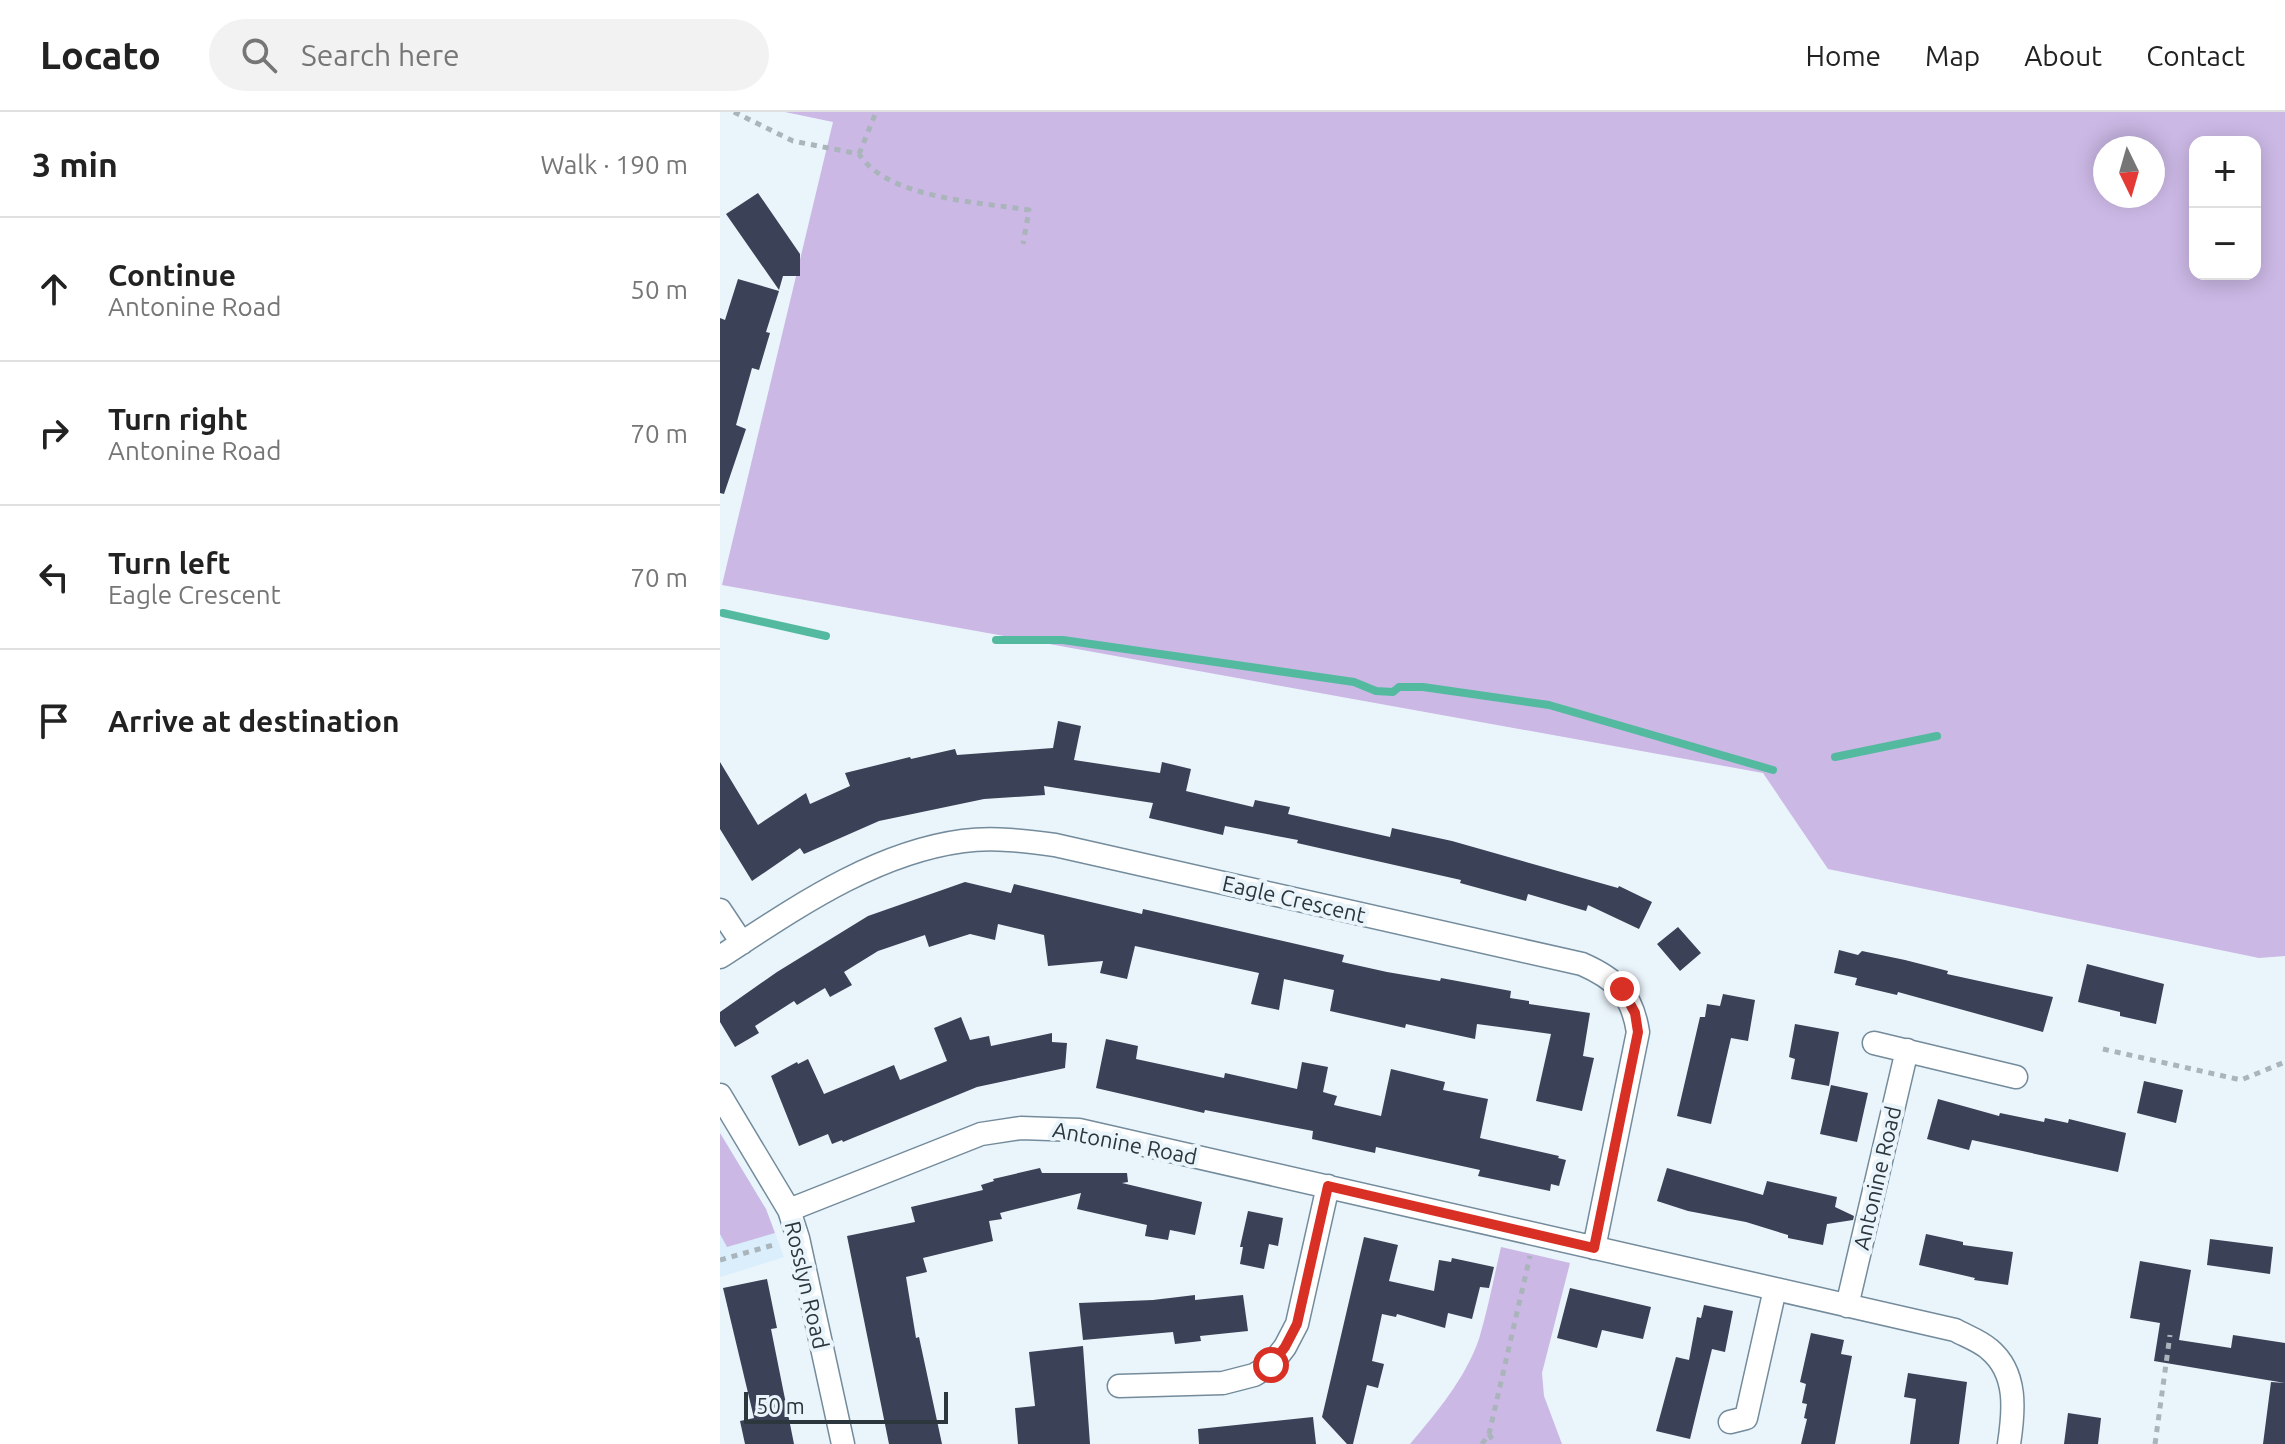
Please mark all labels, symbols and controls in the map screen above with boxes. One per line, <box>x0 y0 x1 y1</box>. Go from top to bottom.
search box <box>209 19 769 91</box>
icon: search <box>237 33 281 77</box>
text: Locato <box>40 34 161 76</box>
text: Search here <box>301 38 460 72</box>
text: Home <box>1806 40 1881 71</box>
text: Map <box>1925 40 1980 71</box>
text: About <box>2024 40 2102 71</box>
text: Contact <box>2146 40 2245 71</box>
north arrow <box>2093 136 2165 208</box>
map controls <box>2189 136 2261 280</box>
button: + <box>2189 136 2261 208</box>
text: 3 min <box>32 145 118 183</box>
text: Walk · 190 m <box>540 150 688 179</box>
button: − <box>2189 208 2261 280</box>
text: Continue <box>108 258 236 292</box>
icon: ahead <box>32 267 76 311</box>
text: 50 m <box>630 275 688 304</box>
text: Antonine Road <box>108 292 281 321</box>
text: Turn right <box>108 402 248 436</box>
icon: right <box>32 411 76 455</box>
text: 70 m <box>630 419 688 448</box>
text: Antonine Road <box>108 436 281 465</box>
text: Turn left <box>108 546 230 580</box>
icon: left <box>32 555 76 599</box>
text: 70 m <box>630 563 688 592</box>
text: Eagle Crescent <box>108 580 281 609</box>
icon: arrive <box>32 699 76 743</box>
text: Arrive at destination <box>108 704 400 738</box>
street label: Eagle Crescent <box>1220 870 1369 927</box>
route end <box>1604 971 1640 1007</box>
street label: Antonine Road <box>1848 1104 1905 1252</box>
street label: Antonine Road <box>1051 1116 1199 1169</box>
street label: Rosslyn Road <box>781 1219 834 1351</box>
route start <box>1253 1347 1289 1383</box>
scale bar <box>744 1388 948 1424</box>
text: 50 m <box>756 1393 805 1418</box>

